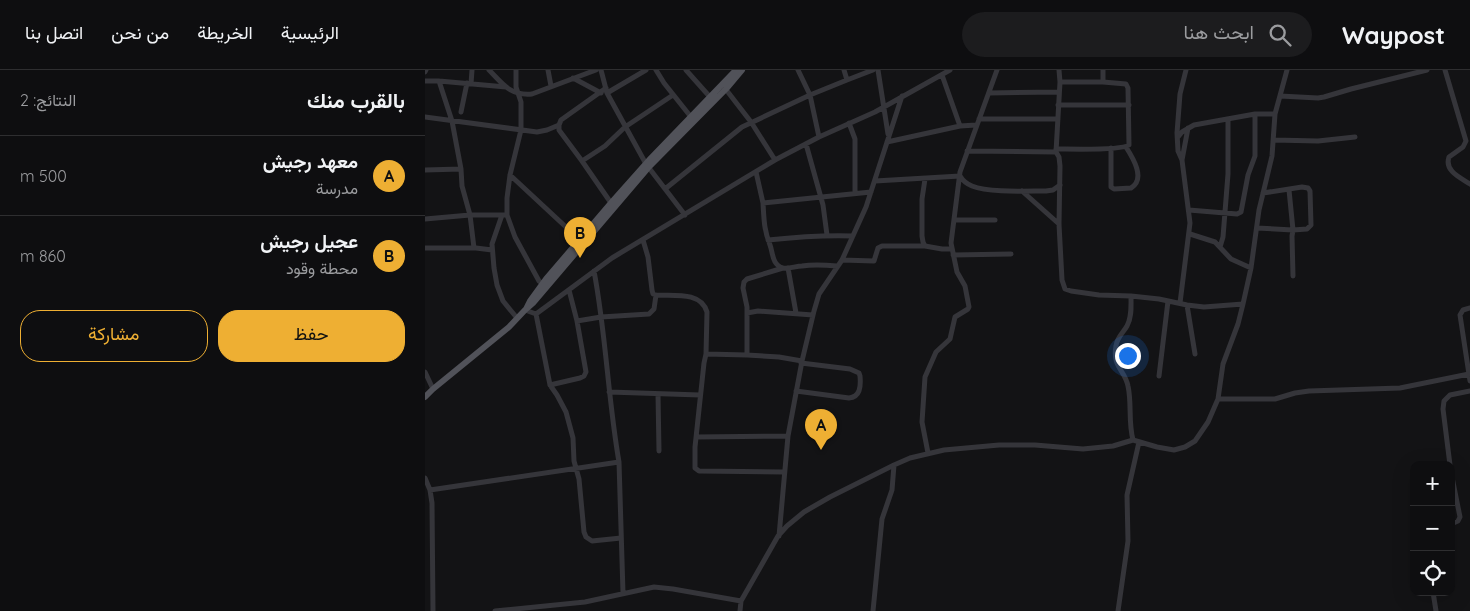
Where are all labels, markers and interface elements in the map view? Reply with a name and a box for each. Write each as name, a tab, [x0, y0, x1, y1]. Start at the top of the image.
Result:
search box	[962, 12, 1312, 57]
text: ابحث هنا	[1184, 20, 1254, 44]
text: Waypost	[1342, 20, 1445, 50]
text: اتصل بنا	[25, 21, 83, 44]
text: من نحن	[111, 21, 169, 44]
text: الخريطة	[197, 21, 253, 44]
text: الرئيسية	[281, 21, 339, 44]
icon: search	[1266, 21, 1294, 49]
text: بالقرب منك	[307, 87, 405, 113]
text: النتائج: 2	[20, 90, 76, 110]
text: معهد رجيش	[263, 149, 358, 173]
text: 500 m	[20, 166, 67, 186]
text: A	[384, 166, 394, 186]
text: مدرسة	[316, 178, 358, 198]
pin: B	[564, 217, 596, 258]
text: عجيل رجيش	[260, 229, 358, 253]
text: 860 m	[20, 246, 66, 266]
text: B	[384, 246, 394, 266]
text: محطة وقود	[286, 258, 358, 278]
button: مشاركة	[20, 310, 208, 362]
button: حفظ	[218, 310, 405, 362]
your location	[1115, 343, 1141, 369]
pin: A	[805, 409, 837, 450]
map controls	[1410, 461, 1455, 596]
button: +	[1410, 461, 1455, 506]
button: −	[1410, 506, 1455, 551]
button: locate	[1410, 551, 1455, 596]

